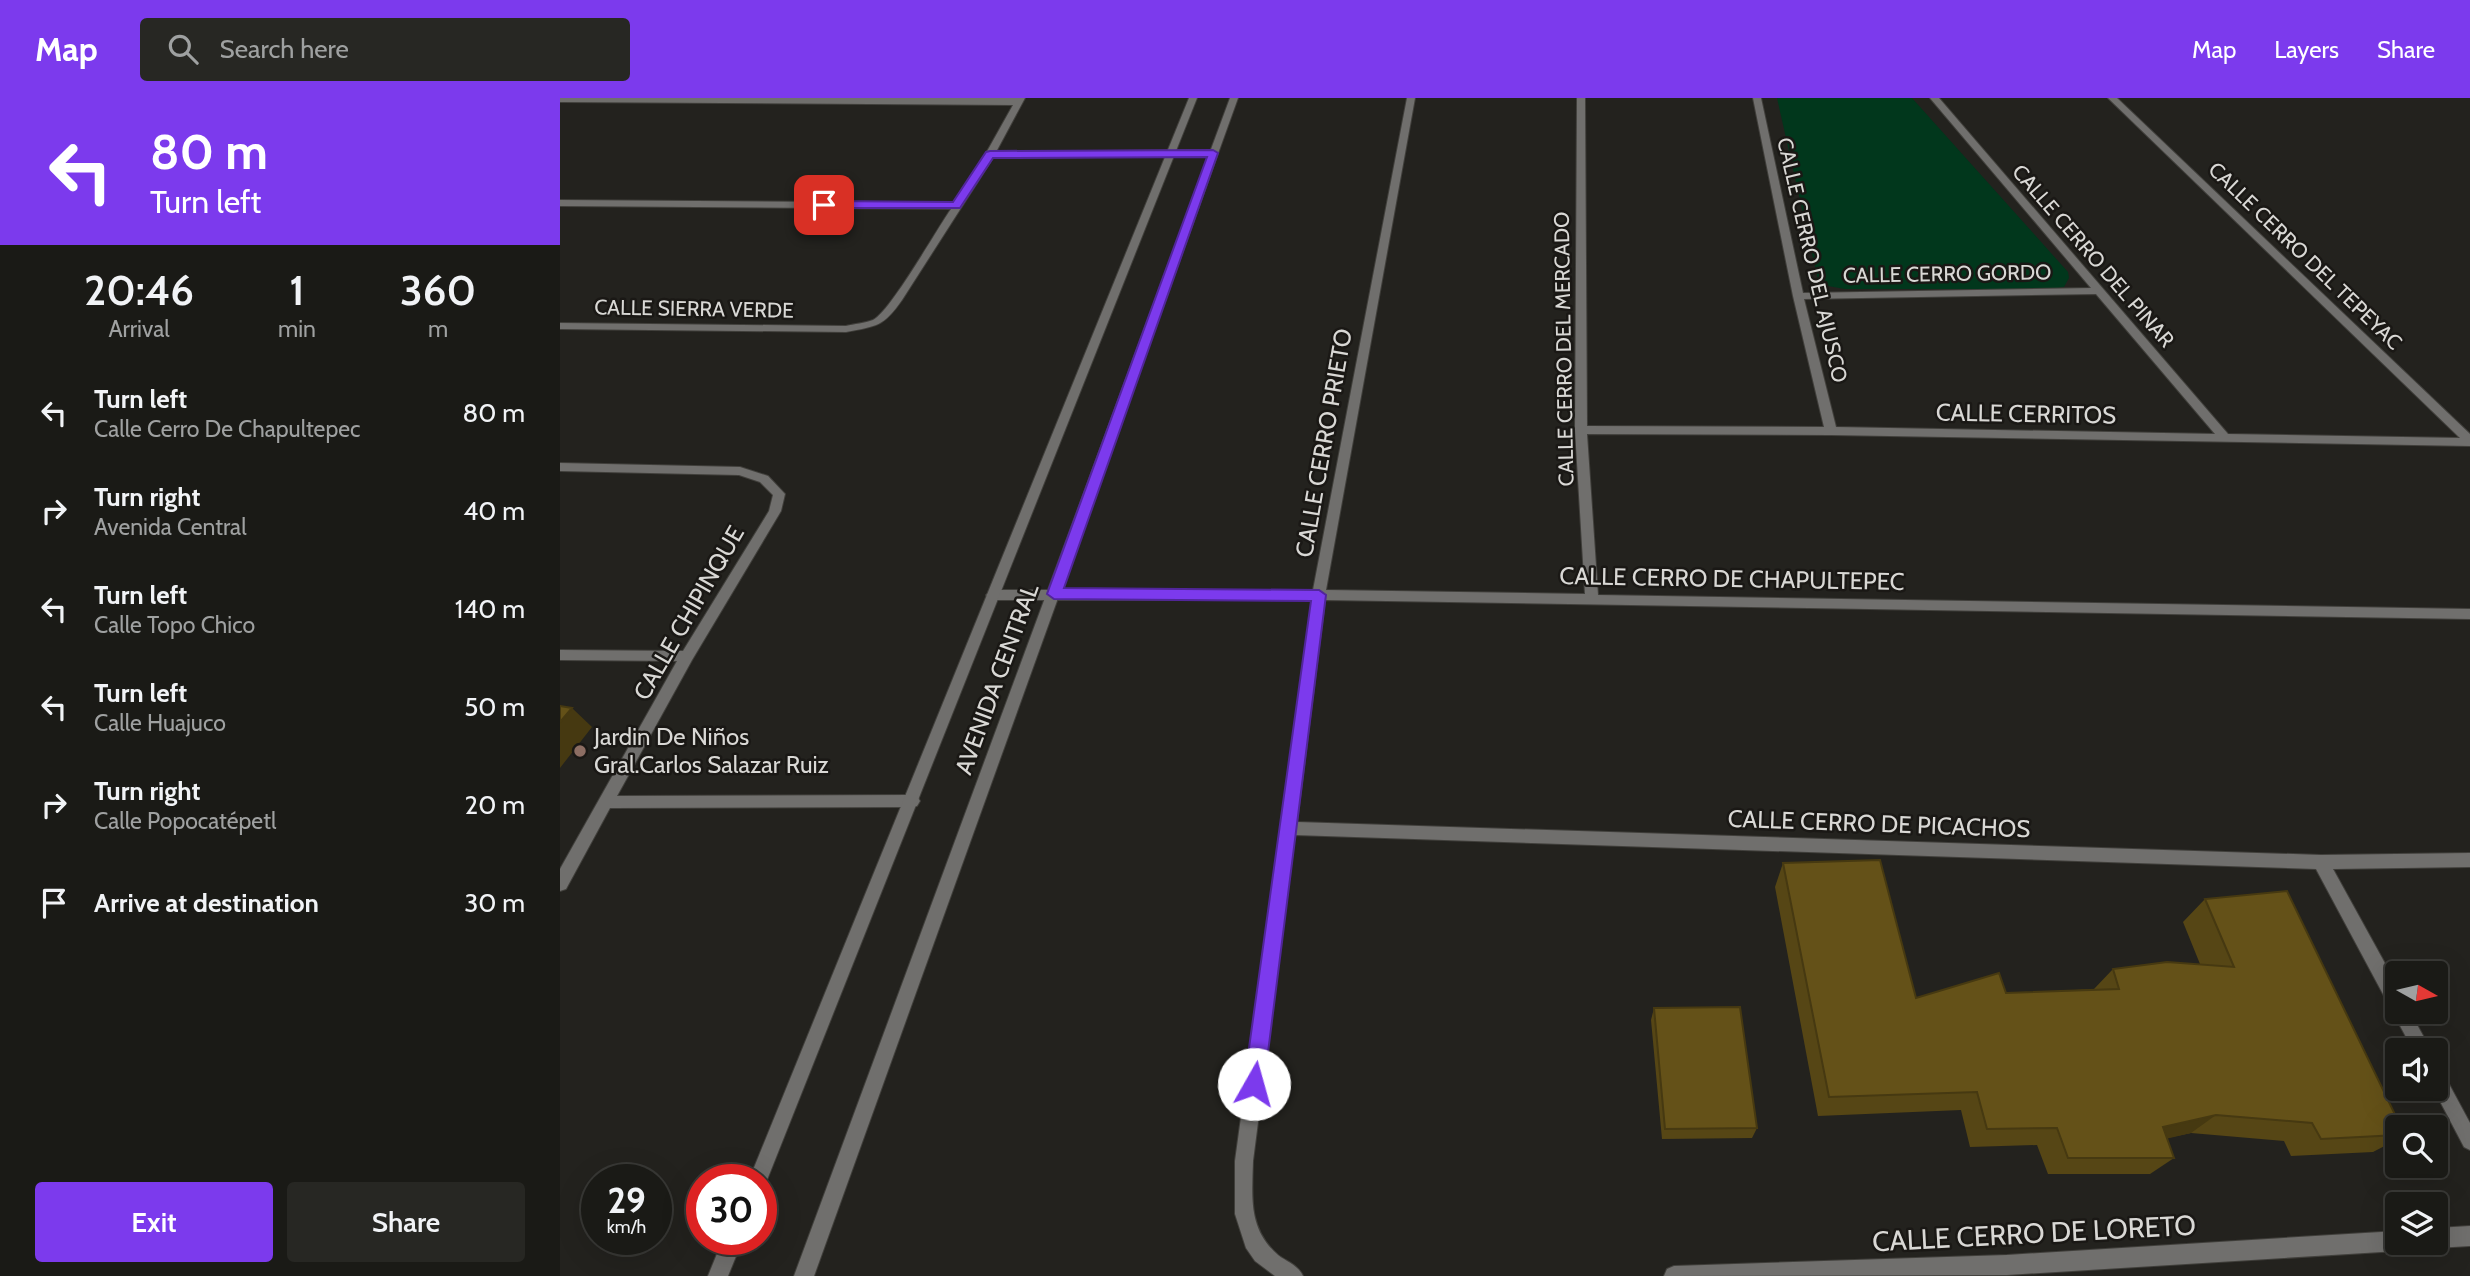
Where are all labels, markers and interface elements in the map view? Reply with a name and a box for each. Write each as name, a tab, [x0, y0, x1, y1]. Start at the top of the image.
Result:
search box	[140, 18, 630, 81]
text: Map	[35, 29, 98, 69]
icon: search	[164, 30, 202, 68]
text: Search here	[220, 33, 349, 65]
text: Map	[2192, 35, 2236, 64]
text: Layers	[2274, 35, 2339, 64]
text: Share	[2377, 35, 2435, 64]
text: 80 m	[150, 122, 268, 181]
icon: left	[35, 126, 126, 217]
street label: CALLE CERRO DEL AJUSCO	[1772, 135, 1853, 385]
street label: CALLE CERRO DEL TEPEYAC	[2204, 157, 2407, 355]
street label: CALLE CERRO DEL PINAR	[2007, 159, 2180, 352]
pin	[794, 175, 854, 235]
text: Turn left	[150, 182, 261, 221]
icon: arrive	[805, 186, 843, 224]
street label: CALLE CERRO DEL MERCADO	[1549, 211, 1578, 487]
street label: CALLE CERRO GORDO	[1843, 259, 2051, 288]
text: 20:46	[84, 264, 194, 316]
text: 1	[290, 264, 304, 316]
text: 360	[400, 264, 476, 316]
street label: CALLE SIERRA VERDE	[594, 294, 794, 323]
text: Arrival	[108, 315, 170, 343]
text: min	[278, 315, 316, 343]
text: m	[428, 315, 448, 343]
street label: CALLE CERRO PRIETO	[1289, 326, 1358, 559]
text: Turn left	[94, 383, 187, 415]
icon: left	[35, 394, 73, 432]
text: 80 m	[462, 397, 525, 429]
street label: CALLE CERRITOS	[1936, 397, 2116, 430]
text: Calle Cerro De Chapultepec	[94, 415, 360, 443]
text: Turn right	[94, 481, 200, 513]
icon: right	[35, 492, 73, 530]
text: 40 m	[463, 495, 525, 527]
text: Avenida Central	[94, 513, 247, 541]
street label: CALLE CHIPINQUE	[627, 521, 750, 705]
street label: CALLE CERRO DE CHAPULTEPEC	[1559, 561, 1905, 596]
text: Turn left	[94, 579, 187, 611]
street label: AVENIDA CENTRAL	[949, 579, 1045, 778]
icon: left	[35, 590, 73, 628]
text: 140 m	[455, 593, 525, 625]
text: Calle Topo Chico	[94, 611, 255, 639]
text: Turn left	[94, 677, 187, 709]
icon: left	[35, 688, 73, 726]
text: 50 m	[464, 691, 525, 723]
text: Calle Huajuco	[94, 709, 226, 737]
place label: Jardin De Niños Gral.Carlos Salazar Ruiz	[593, 722, 829, 779]
marker: Jardin De Niños Gral.Carlos Salazar Ruiz	[572, 743, 588, 759]
text: Turn right	[94, 775, 200, 807]
icon: right	[35, 786, 73, 824]
text: 20 m	[465, 789, 525, 821]
street label: CALLE CERRO DE PICACHOS	[1727, 804, 2031, 843]
text: Calle Popocatépetl	[94, 807, 276, 835]
icon: arrive	[35, 884, 73, 922]
text: Arrive at destination	[94, 887, 319, 919]
text: 30 m	[464, 887, 525, 919]
north arrow	[2385, 961, 2448, 1024]
map controls	[2385, 961, 2448, 1255]
button: sound	[2385, 1038, 2448, 1101]
position arrow	[1217, 1047, 1291, 1121]
button: search	[2385, 1115, 2448, 1178]
speed limit sign: 30	[686, 1164, 777, 1255]
text: 29	[607, 1179, 646, 1222]
button: Exit	[35, 1182, 273, 1262]
button: Share	[287, 1182, 525, 1262]
button: layers	[2385, 1192, 2448, 1255]
street label: CALLE CERRO DE LORETO	[1871, 1208, 2197, 1258]
text: km/h	[607, 1216, 646, 1238]

